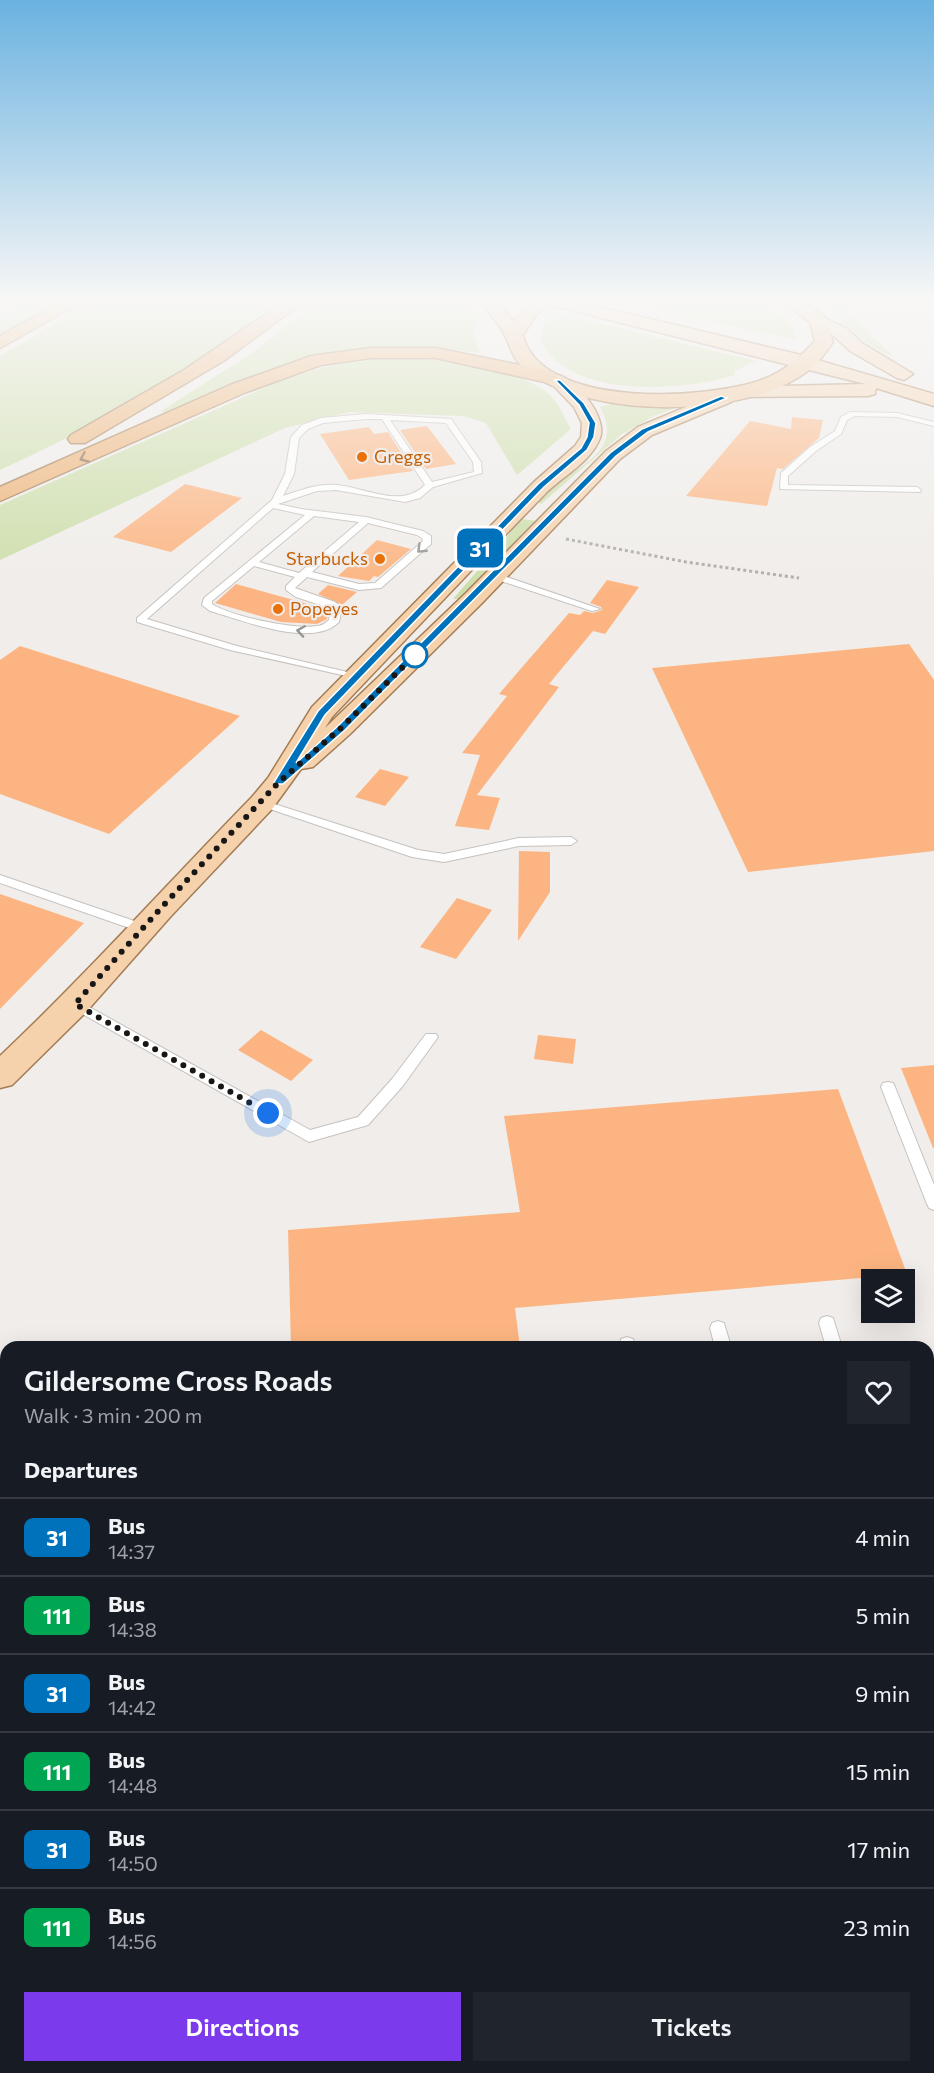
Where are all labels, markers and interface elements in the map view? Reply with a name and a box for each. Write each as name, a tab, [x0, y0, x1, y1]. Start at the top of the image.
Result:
place label: Greggs	[374, 445, 431, 467]
marker: Greggs	[355, 450, 369, 464]
one-way arrow	[79, 451, 90, 463]
line badge: 31	[453, 528, 507, 568]
text: 31	[469, 536, 491, 561]
one-way arrow	[417, 541, 428, 552]
place label: Starbucks	[286, 547, 368, 569]
marker: Starbucks	[373, 552, 387, 566]
place label: Popeyes	[290, 597, 358, 619]
marker: Popeyes	[271, 602, 285, 616]
one-way arrow	[296, 625, 305, 637]
unlabelled marker	[402, 642, 428, 668]
your location	[253, 1098, 283, 1128]
map controls	[861, 1269, 915, 1323]
button: layers	[861, 1269, 915, 1323]
button: heart	[847, 1361, 910, 1424]
text: Gildersome Cross Roads	[24, 1363, 333, 1397]
text: Walk · 3 min · 200 m	[24, 1403, 202, 1427]
text: Departures	[24, 1456, 138, 1483]
text: Bus	[108, 1512, 145, 1539]
text: 4 min	[855, 1524, 910, 1551]
text: 31	[46, 1525, 68, 1550]
text: 14:37	[108, 1539, 155, 1563]
text: Bus	[108, 1590, 145, 1617]
text: 5 min	[856, 1602, 910, 1629]
text: 111	[43, 1603, 71, 1628]
text: 14:38	[108, 1617, 157, 1641]
text: Bus	[108, 1668, 145, 1695]
text: 9 min	[855, 1680, 910, 1707]
text: 31	[46, 1681, 68, 1706]
text: 14:42	[108, 1695, 156, 1719]
text: Bus	[108, 1746, 145, 1773]
text: 15 min	[846, 1758, 910, 1785]
text: 111	[43, 1759, 71, 1784]
text: 14:48	[108, 1773, 157, 1797]
text: Bus	[108, 1824, 145, 1851]
text: 17 min	[847, 1836, 910, 1863]
text: 31	[46, 1837, 68, 1862]
text: 14:50	[108, 1851, 158, 1875]
text: Bus	[108, 1902, 145, 1929]
text: 23 min	[844, 1914, 910, 1941]
text: 111	[43, 1915, 71, 1940]
text: 14:56	[108, 1929, 157, 1953]
button: Directions	[24, 1992, 461, 2061]
button: Tickets	[473, 1992, 910, 2061]

